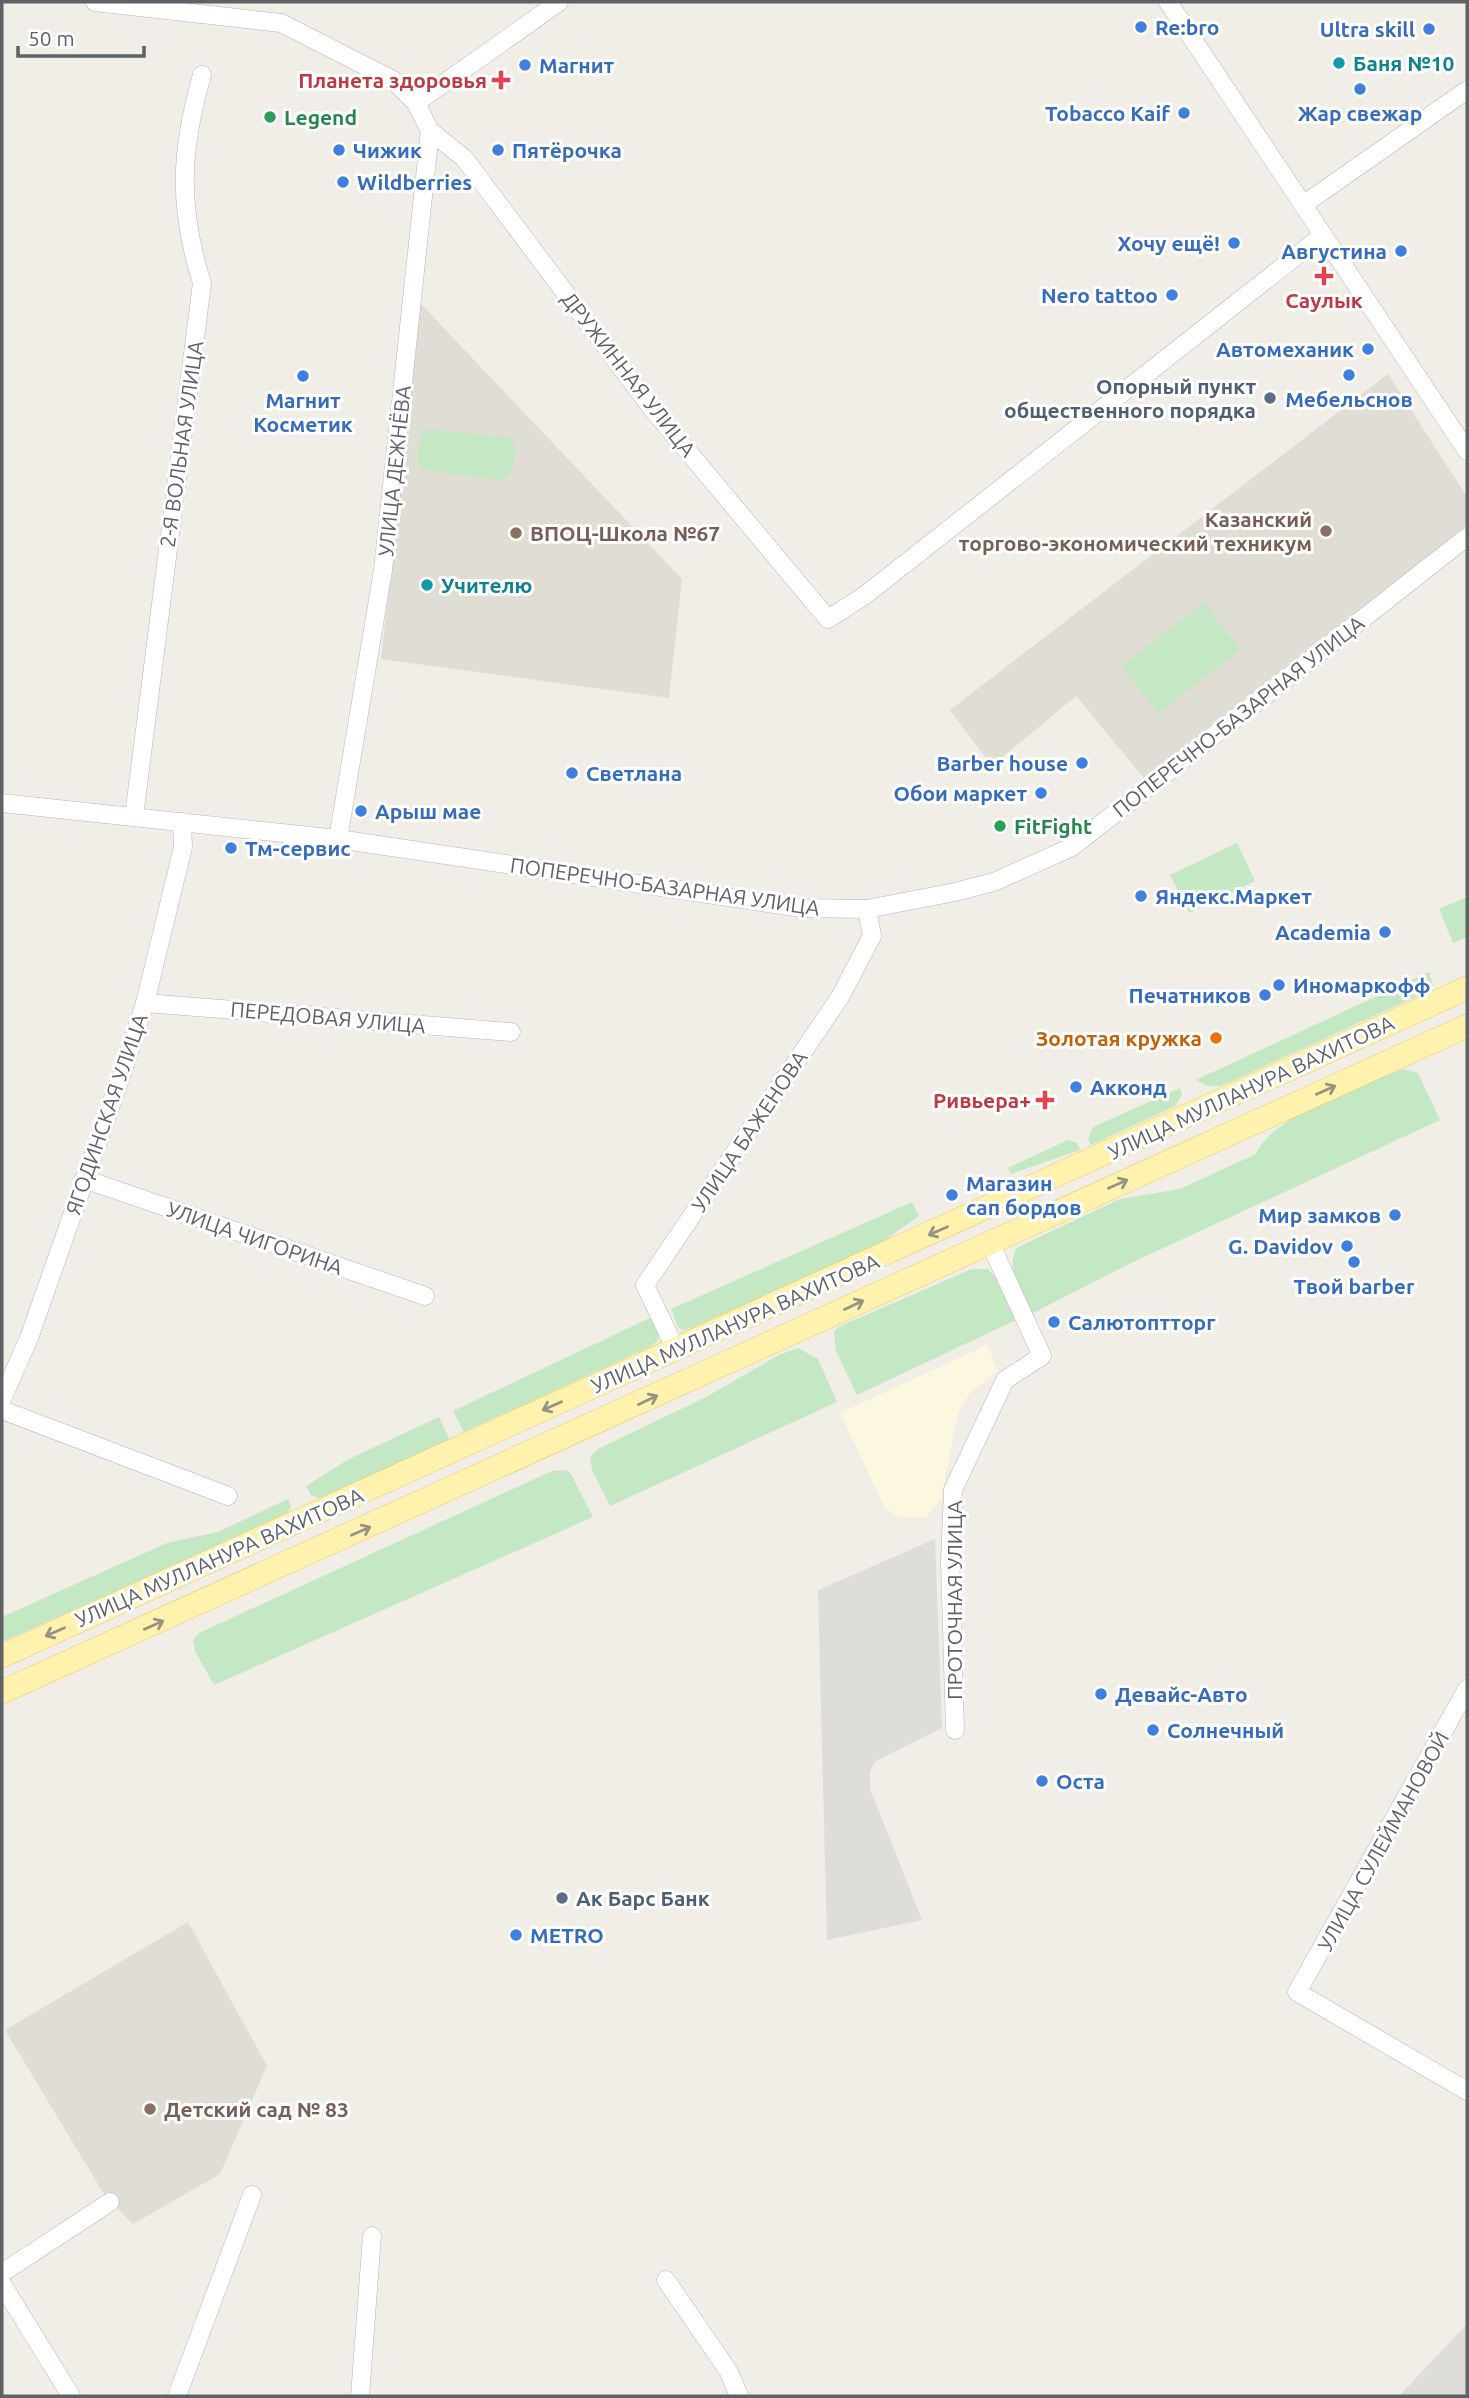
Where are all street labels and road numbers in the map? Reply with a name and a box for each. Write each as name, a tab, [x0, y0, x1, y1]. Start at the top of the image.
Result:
street label: ДРУЖИННАЯ УЛИЦА	[557, 287, 701, 462]
street label: 2-Я ВОЛЬНАЯ УЛИЦА	[155, 339, 207, 549]
street label: УЛИЦА ДЕЖНЁВА	[373, 384, 415, 558]
street label: ПОПЕРЕЧНО-БАЗАРНАЯ УЛИЦА	[1108, 610, 1369, 822]
street label: ПОПЕРЕЧНО-БАЗАРНАЯ УЛИЦА	[509, 852, 822, 920]
street label: ПЕРЕДОВАЯ УЛИЦА	[229, 997, 427, 1038]
street label: ЯГОДИНСКАЯ УЛИЦА	[60, 1010, 152, 1218]
street label: УЛИЦА МУЛЛАНУРА ВАХИТОВА	[1104, 1010, 1398, 1164]
street label: УЛИЦА БАЖЕНОВА	[686, 1046, 812, 1216]
street label: УЛИЦА ЧИГОРИНА	[164, 1197, 346, 1279]
street label: УЛИЦА МУЛЛАНУРА ВАХИТОВА	[587, 1248, 883, 1397]
street label: УЛИЦА МУЛЛАНУРА ВАХИТОВА	[71, 1482, 367, 1631]
street label: ПРОТОЧНАЯ УЛИЦА	[942, 1500, 966, 1700]
street label: УЛИЦА СУЛЕЙМАНОВОЙ	[1313, 1727, 1453, 1955]

